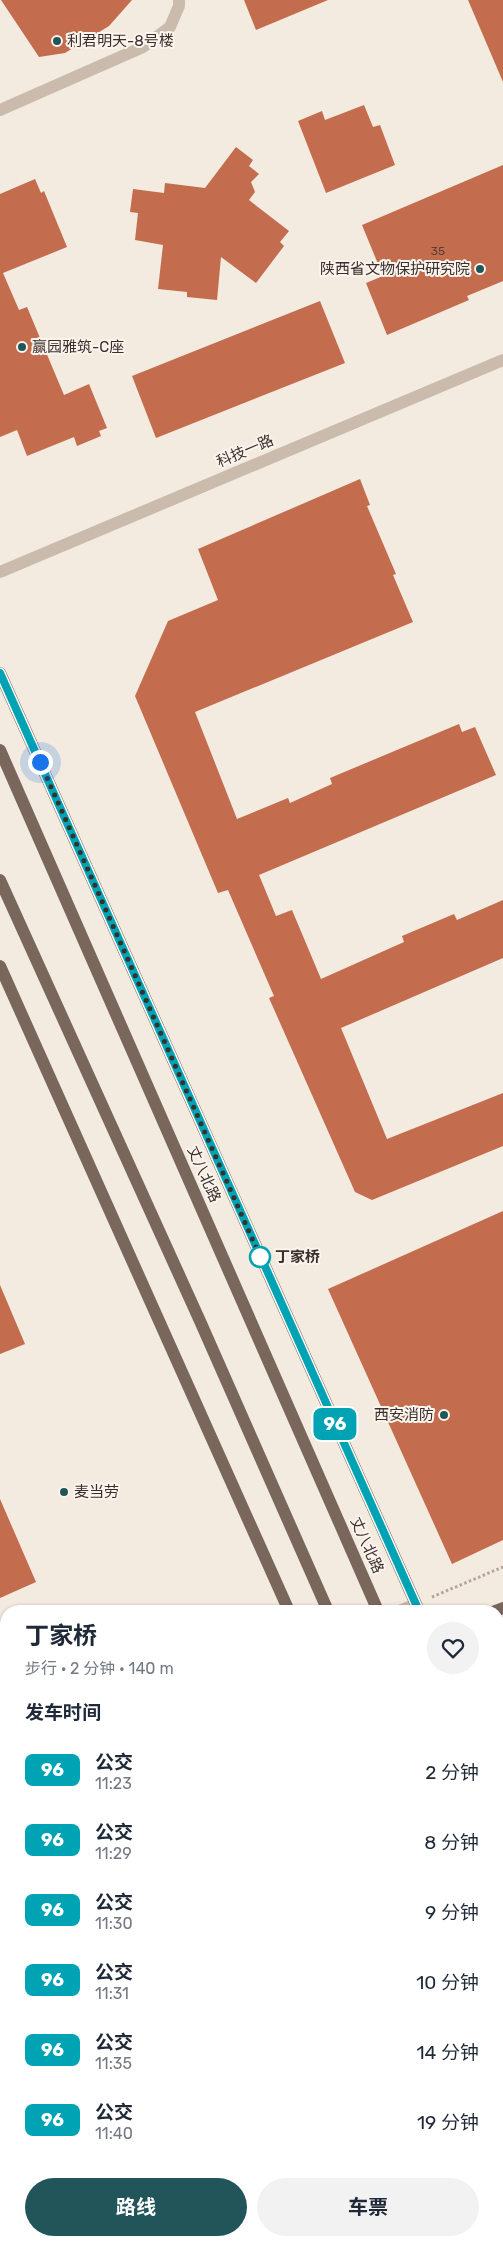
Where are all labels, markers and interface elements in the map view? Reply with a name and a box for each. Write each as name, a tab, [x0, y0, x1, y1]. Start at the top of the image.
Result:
place label: 利君明天-8号楼	[67, 32, 174, 50]
marker: 利君明天-8号楼	[51, 35, 63, 47]
house number: 35	[431, 244, 445, 258]
place label: 陕西省文物保护研究院	[320, 260, 470, 278]
marker: 陕西省文物保护研究院	[474, 263, 486, 275]
place label: 赢园雅筑-C座	[32, 338, 124, 356]
marker: 赢园雅筑-C座	[16, 341, 28, 353]
street label: 科技一路	[214, 431, 276, 471]
your location	[28, 750, 53, 775]
street label: 丈八北路	[184, 1143, 224, 1205]
marker: 丁家桥	[249, 1246, 271, 1268]
place label: 丁家桥	[275, 1248, 320, 1266]
place label: 西安消防	[374, 1406, 434, 1424]
line badge: 96	[312, 1408, 358, 1440]
marker: 西安消防	[438, 1409, 450, 1421]
text: 96	[323, 1413, 347, 1435]
place label: 麦当劳	[74, 1483, 119, 1501]
marker: 麦当劳	[58, 1486, 70, 1498]
street label: 丈八北路	[347, 1514, 387, 1576]
text: 丁家桥	[25, 1622, 97, 1650]
button: heart	[427, 1622, 479, 1674]
text: 步行 · 2 分钟 · 140 m	[25, 1659, 174, 1678]
text: 发车时间	[25, 1701, 101, 1724]
text: 公交	[95, 1751, 133, 1774]
text: 96	[41, 1759, 64, 1781]
text: 2 分钟	[425, 1761, 479, 1784]
text: 11:23	[95, 1774, 132, 1793]
text: 公交	[95, 1821, 133, 1844]
text: 96	[41, 1829, 64, 1851]
text: 8 分钟	[424, 1831, 479, 1854]
text: 11:29	[95, 1844, 132, 1863]
text: 公交	[95, 1891, 133, 1914]
text: 96	[41, 1899, 64, 1921]
text: 9 分钟	[425, 1901, 479, 1924]
text: 11:30	[95, 1914, 133, 1933]
text: 公交	[95, 1961, 133, 1984]
text: 96	[41, 1969, 64, 1991]
text: 10 分钟	[416, 1971, 479, 1994]
text: 11:31	[95, 1984, 129, 2003]
text: 公交	[95, 2031, 133, 2054]
text: 96	[41, 2039, 64, 2061]
text: 14 分钟	[416, 2041, 479, 2064]
text: 11:35	[95, 2054, 132, 2073]
text: 公交	[95, 2101, 133, 2124]
text: 96	[41, 2109, 64, 2131]
text: 19 分钟	[417, 2111, 479, 2134]
text: 11:40	[95, 2124, 133, 2143]
button: 路线	[25, 2178, 247, 2236]
button: 车票	[257, 2178, 479, 2236]

